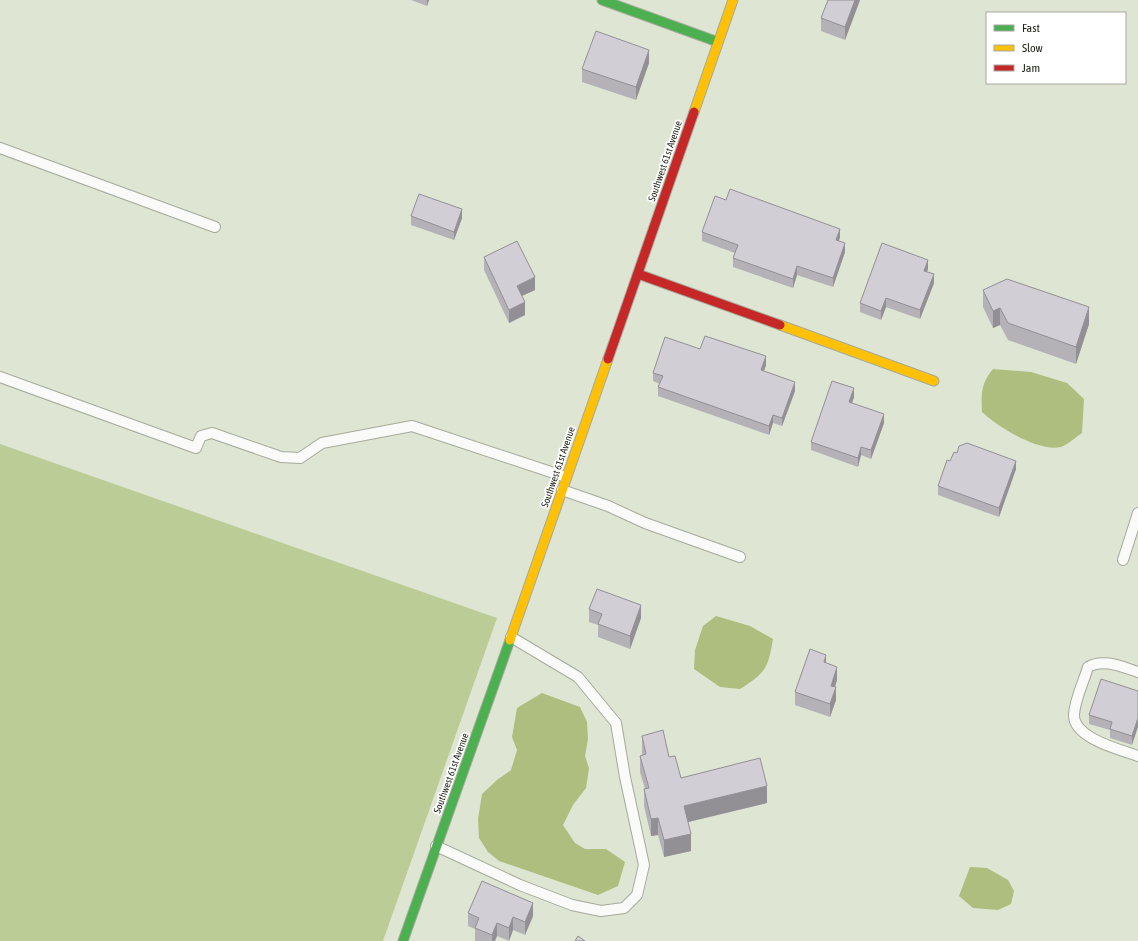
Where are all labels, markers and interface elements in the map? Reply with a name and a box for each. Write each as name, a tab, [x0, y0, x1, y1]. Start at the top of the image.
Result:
legend	[986, 12, 1126, 84]
text: Fast	[1022, 21, 1040, 35]
text: Slow	[1022, 41, 1043, 55]
text: Jam	[1022, 61, 1040, 75]
street label: Southwest 61st Avenue	[646, 119, 684, 203]
street label: Southwest 61st Avenue	[539, 425, 577, 509]
street label: Southwest 61st Avenue	[431, 731, 471, 815]

